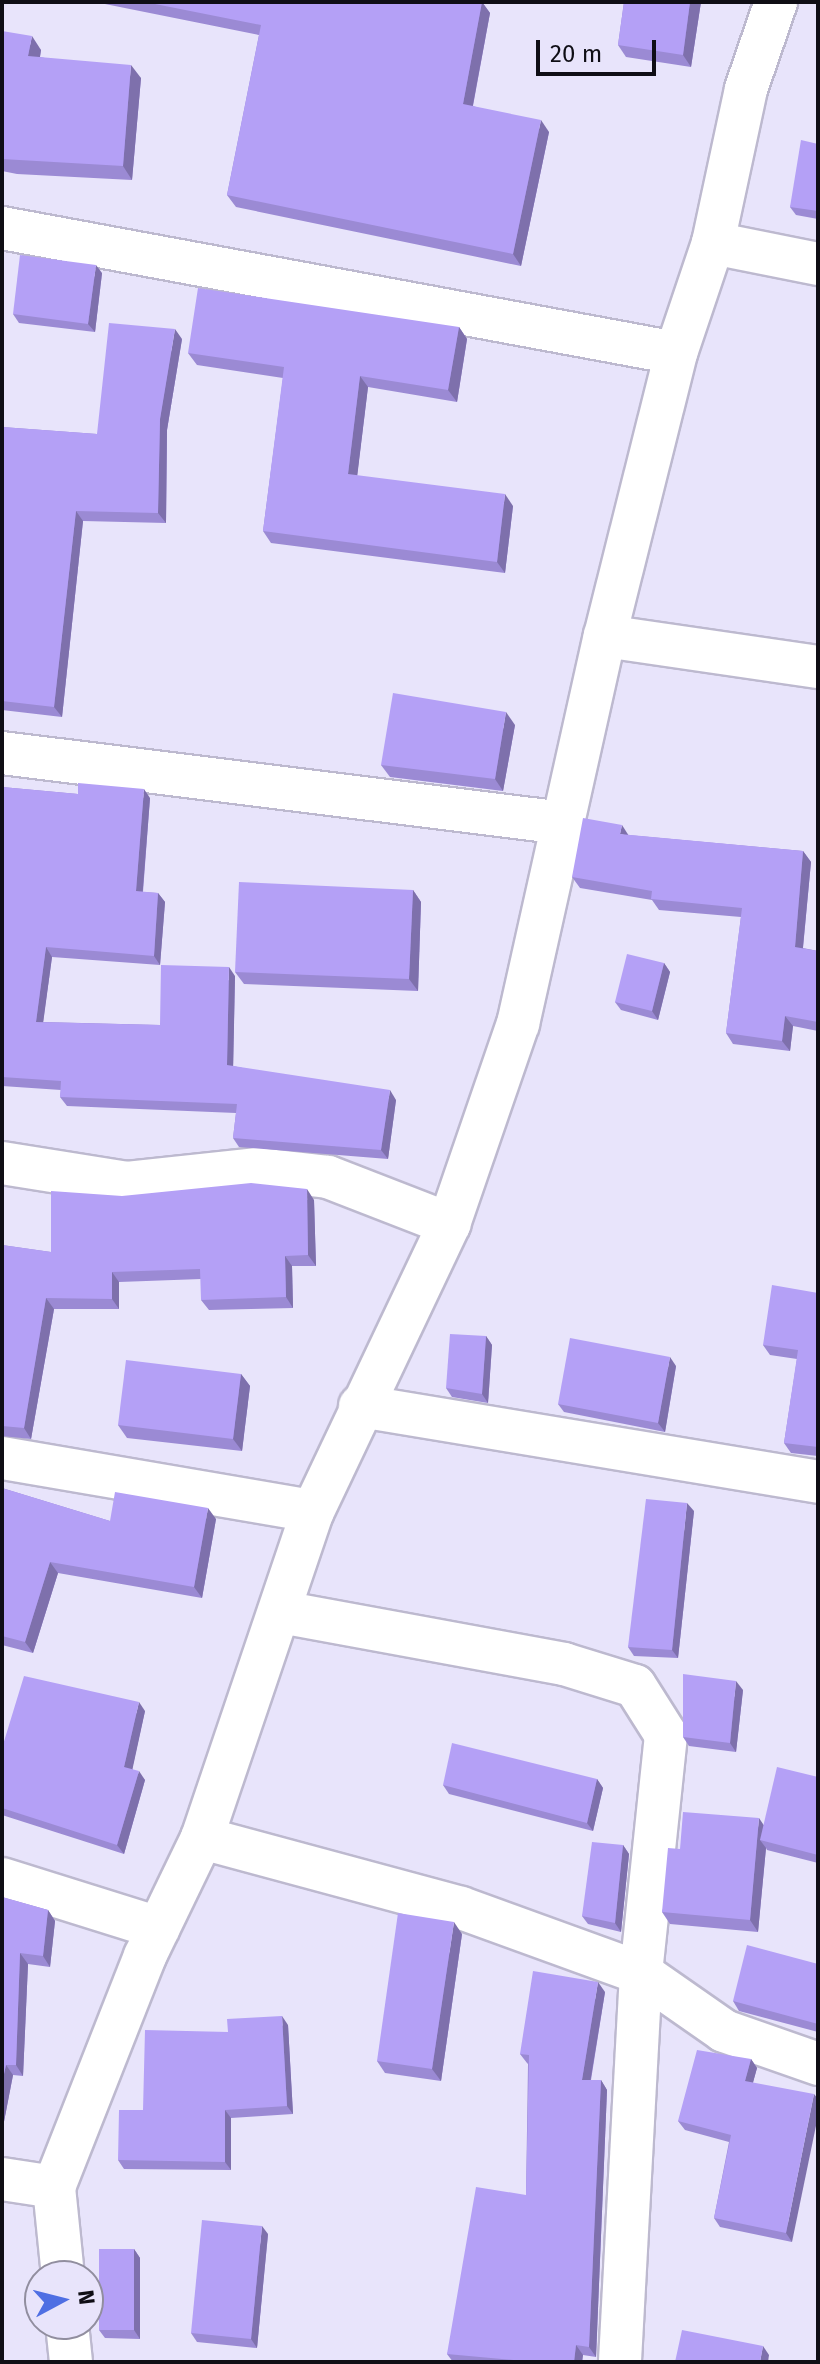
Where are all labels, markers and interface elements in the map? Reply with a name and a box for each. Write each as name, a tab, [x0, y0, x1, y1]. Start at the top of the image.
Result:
scale bar	[540, 24, 660, 74]
text: 20 m	[550, 40, 602, 68]
north arrow	[24, 2260, 104, 2340]
text: N	[72, 2288, 101, 2306]

